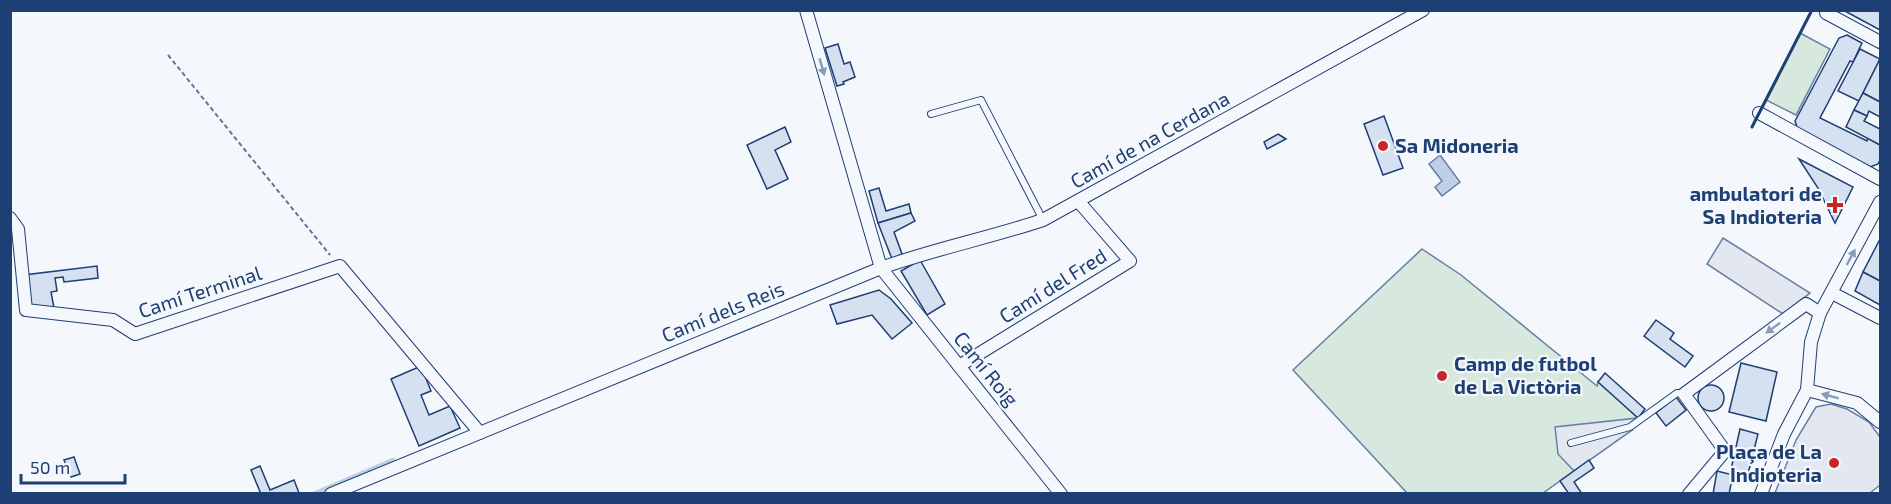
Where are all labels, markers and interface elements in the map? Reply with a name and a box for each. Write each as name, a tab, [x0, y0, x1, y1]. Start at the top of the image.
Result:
one-way arrow	[818, 58, 827, 76]
street label: Camí de na Cerdana	[1066, 85, 1233, 193]
place label: Sa Midoneria	[1395, 133, 1519, 157]
marker: Sa Midoneria	[1376, 139, 1390, 153]
place label: ambulatori de Sa Indioteria	[1690, 181, 1822, 228]
marker: ambulatori de Sa Indioteria	[1826, 196, 1844, 214]
street label: Camí del Fred	[994, 243, 1110, 328]
one-way arrow	[1846, 248, 1856, 265]
street label: Camí Terminal	[135, 260, 264, 322]
street label: Camí dels Reis	[658, 276, 787, 347]
one-way arrow	[1765, 322, 1780, 334]
street label: Camí Roig	[949, 326, 1024, 411]
place label: Camp de futbol de La Victòria	[1454, 351, 1597, 398]
marker: Camp de futbol de La Victòria	[1435, 369, 1449, 383]
one-way arrow	[1821, 390, 1839, 400]
place label: Plaça de La Indioteria	[1716, 439, 1822, 486]
scale bar	[21, 447, 124, 485]
text: 50 m	[30, 456, 70, 478]
marker: Plaça de La Indioteria	[1827, 456, 1841, 470]

